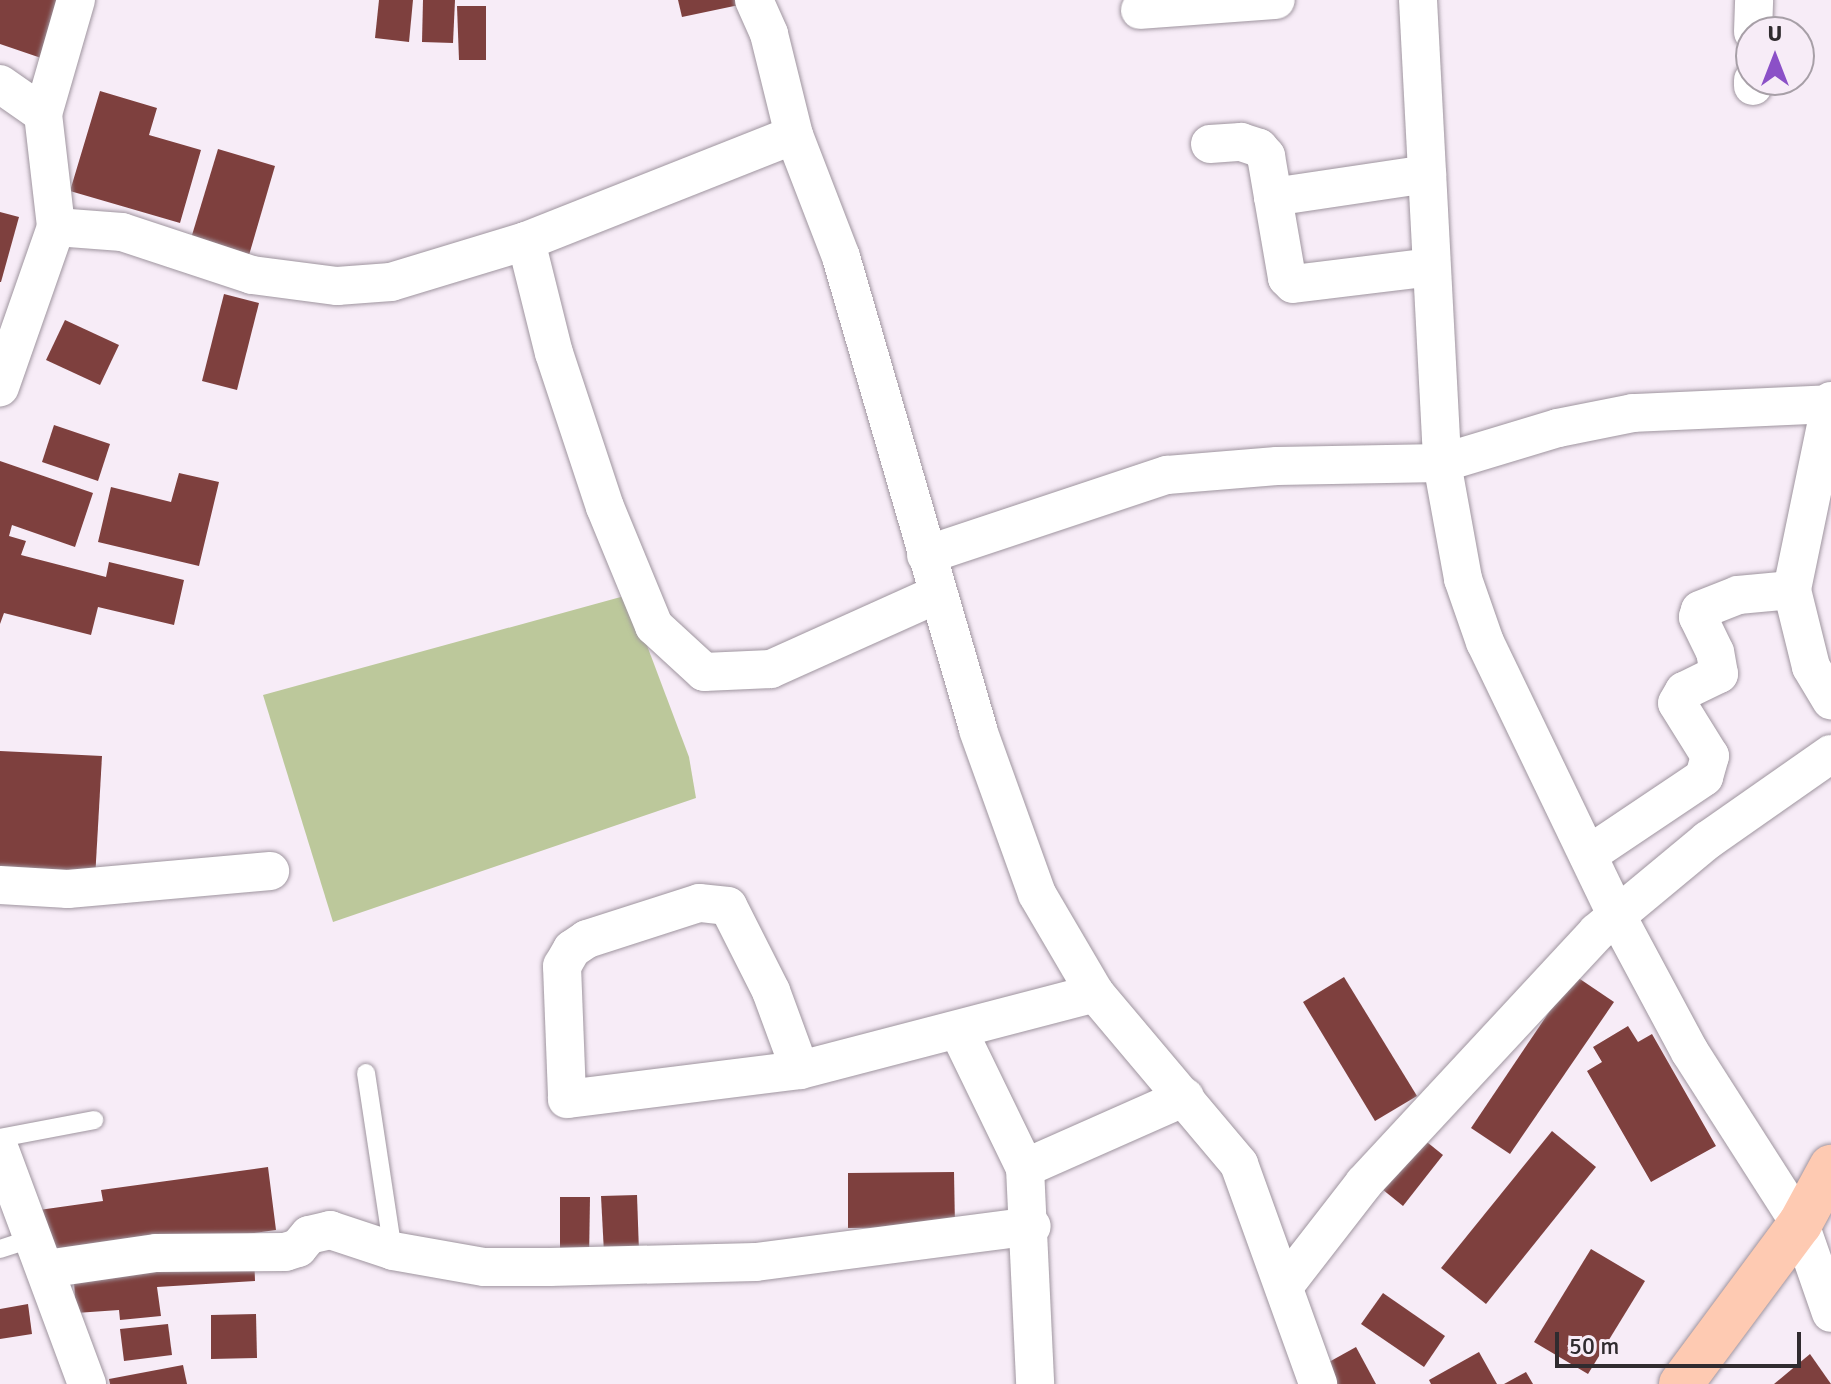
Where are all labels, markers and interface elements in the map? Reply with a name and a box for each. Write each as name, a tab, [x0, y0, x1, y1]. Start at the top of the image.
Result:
north arrow	[1735, 16, 1815, 96]
text: U	[1768, 20, 1782, 47]
scale bar	[1559, 1316, 1805, 1366]
text: 50 m	[1569, 1331, 1619, 1361]

